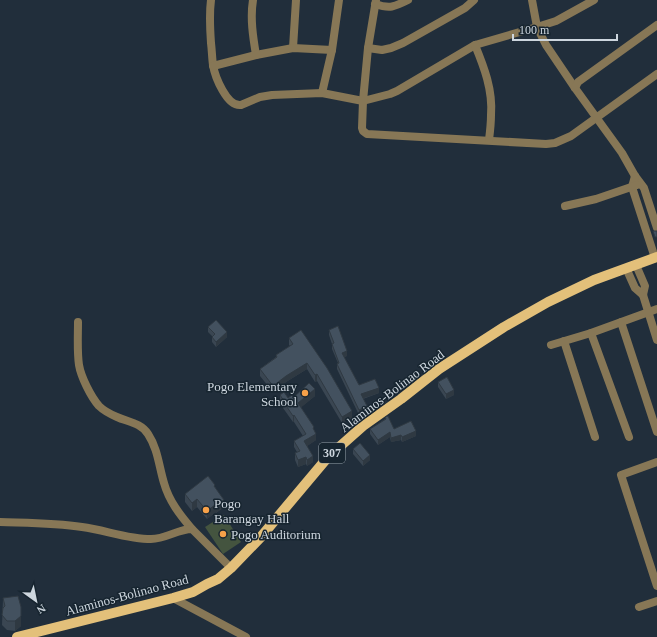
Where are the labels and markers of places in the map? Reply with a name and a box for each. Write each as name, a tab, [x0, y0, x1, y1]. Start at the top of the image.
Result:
place label: Pogo Elementary School	[207, 379, 297, 409]
marker: Pogo Elementary School	[300, 388, 310, 398]
place label: Pogo Barangay Hall	[214, 496, 290, 526]
marker: Pogo Barangay Hall	[201, 505, 211, 515]
place label: Pogo Auditorium	[231, 527, 321, 542]
marker: Pogo Auditorium	[218, 529, 228, 539]

